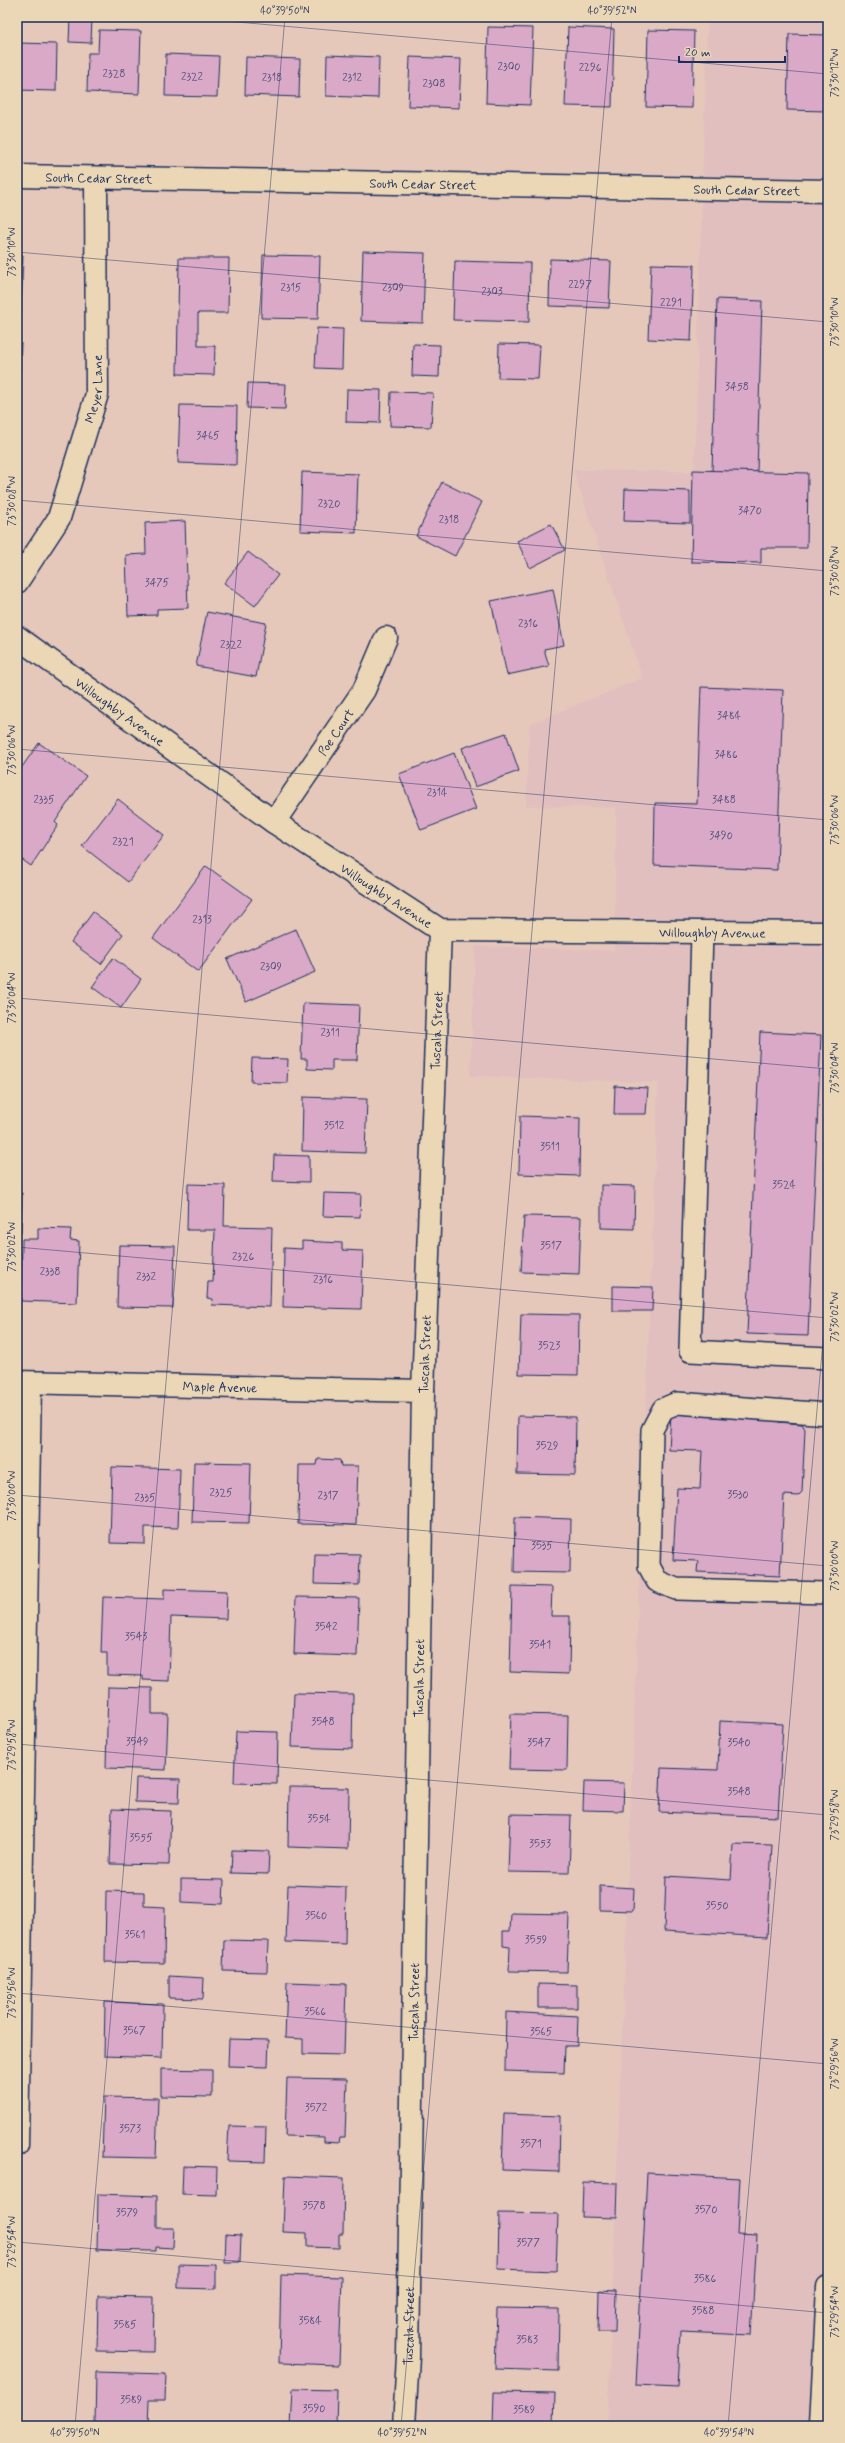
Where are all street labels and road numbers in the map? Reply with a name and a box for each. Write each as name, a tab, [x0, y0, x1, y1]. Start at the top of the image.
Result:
street label: South Cedar Street	[45, 170, 153, 189]
street label: South Cedar Street	[369, 176, 477, 195]
street label: South Cedar Street	[693, 182, 801, 200]
street label: Meyer Lane	[82, 354, 107, 426]
street label: Willoughby Avenue	[71, 674, 167, 750]
street label: Poe Court	[315, 706, 359, 760]
street label: Willoughby Avenue	[336, 860, 435, 933]
street label: Willoughby Avenue	[659, 925, 766, 943]
street label: Tuscala Street	[428, 991, 448, 1070]
street label: Tuscala Street	[416, 1315, 436, 1394]
street label: Maple Avenue	[182, 1379, 257, 1397]
street label: Tuscala Street	[411, 1639, 429, 1718]
street label: Tuscala Street	[406, 1963, 424, 2042]
street label: Tuscala Street	[400, 2287, 419, 2366]

